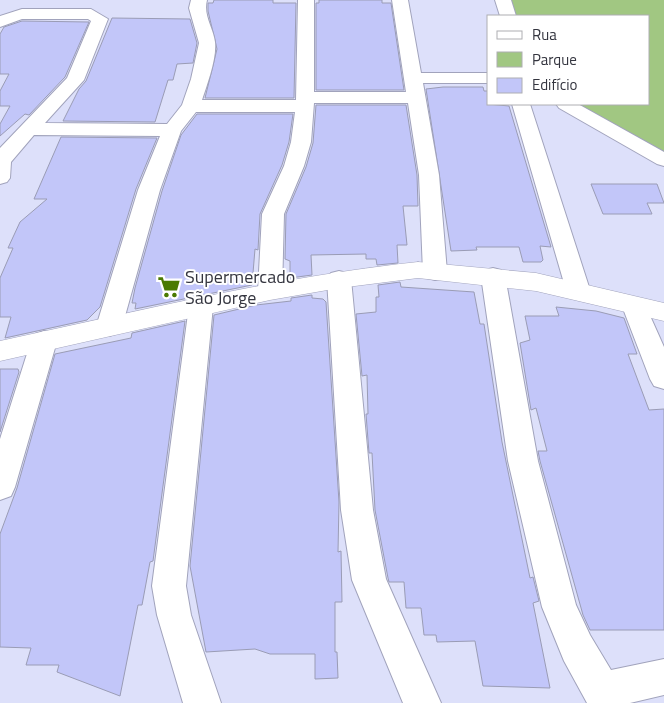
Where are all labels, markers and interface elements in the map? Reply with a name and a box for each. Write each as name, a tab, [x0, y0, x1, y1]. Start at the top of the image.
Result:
legend	[487, 15, 649, 105]
text: Rua	[532, 23, 557, 46]
text: Parque	[532, 48, 577, 71]
text: Edifício	[532, 73, 577, 96]
place label: Supermercado São Jorge	[185, 263, 295, 311]
supermarket icon: Supermercado São Jorge	[156, 274, 182, 300]

